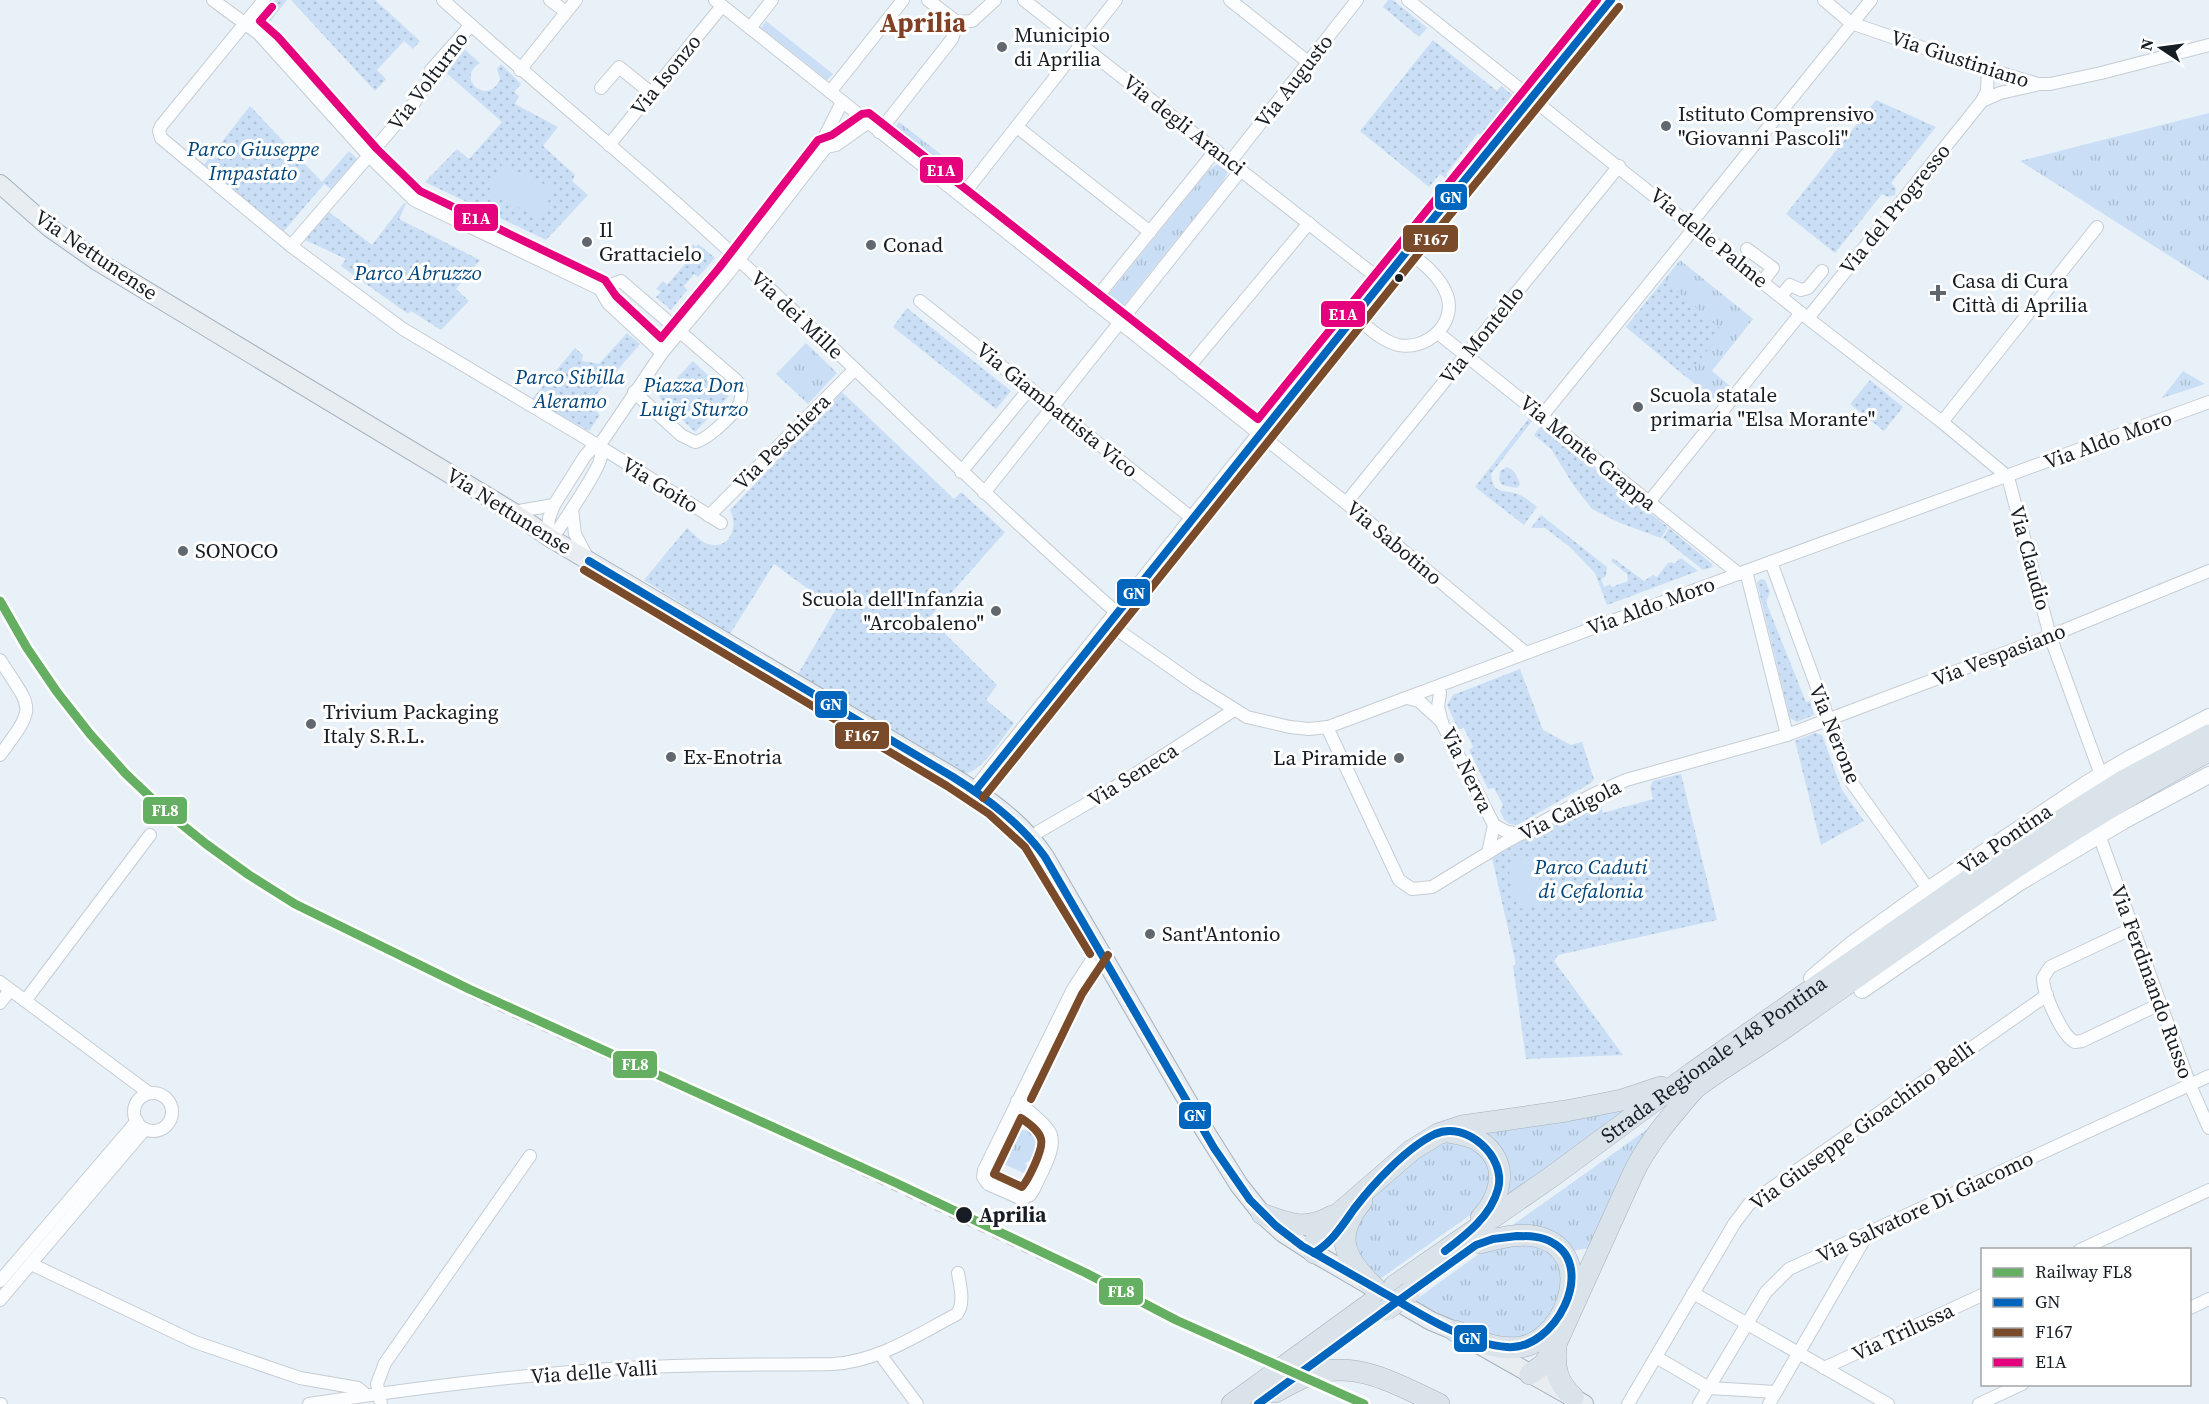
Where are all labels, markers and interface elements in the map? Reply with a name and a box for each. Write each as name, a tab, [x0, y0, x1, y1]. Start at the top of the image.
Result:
district label: Aprilia	[880, 4, 967, 41]
north arrow	[2131, 18, 2191, 78]
place label: Municipio di Aprilia	[1014, 20, 1110, 73]
street label: Via Giustiniano	[1887, 22, 2033, 95]
street label: Via Volturno	[381, 25, 474, 136]
street label: Via Isonzo	[624, 28, 707, 122]
street label: Via Augusto	[1248, 28, 1339, 134]
text: N	[2134, 36, 2158, 53]
marker: Municipio di Aprilia	[995, 40, 1009, 54]
street label: Via degli Aranci	[1117, 67, 1252, 182]
place label: Istituto Comprensivo "Giovanni Pascoli"	[1678, 99, 1874, 152]
marker: Istituto Comprensivo "Giovanni Pascoli"	[1659, 119, 1673, 133]
park label: Parco Giuseppe Impastato	[186, 134, 319, 187]
street label: Via del Progresso	[1833, 137, 1957, 280]
line badge: E1A	[919, 156, 964, 184]
text: E1A	[927, 159, 956, 181]
street label: Via delle Palme	[1644, 181, 1775, 294]
line badge: GN	[1434, 183, 1468, 211]
text: GN	[1440, 186, 1462, 208]
street label: Via Nettunense	[29, 202, 164, 307]
line badge: E1A	[453, 203, 499, 232]
text: E1A	[462, 207, 491, 229]
place label: Il Grattacielo	[599, 215, 702, 268]
line badge: F167	[1402, 224, 1459, 253]
text: F167	[1413, 228, 1449, 250]
place label: Conad	[883, 230, 943, 259]
marker: Il Grattacielo	[580, 235, 594, 249]
marker: Conad	[864, 238, 878, 252]
park label: Parco Abruzzo	[353, 258, 482, 287]
street label: Via dei Mille	[744, 264, 850, 365]
place label: Casa di Cura Città di Aprilia	[1952, 266, 2088, 319]
unlabelled marker	[1393, 272, 1405, 284]
street label: Via Montello	[1433, 279, 1530, 390]
marker: Casa di Cura Città di Aprilia	[1929, 284, 1947, 302]
line badge: E1A	[1320, 300, 1366, 328]
text: E1A	[1329, 303, 1358, 325]
street label: Via Giambattista Vico	[970, 335, 1144, 484]
park label: Parco Sibilla Aleramo	[514, 362, 625, 415]
park label: Piazza Don Luigi Sturzo	[639, 370, 748, 423]
place label: Scuola statale primaria "Elsa Morante"	[1650, 380, 1875, 433]
street label: Via Peschiera	[727, 387, 837, 496]
street label: Via Monte Grappa	[1514, 388, 1663, 517]
marker: Scuola statale primaria "Elsa Morante"	[1631, 400, 1645, 414]
street label: Via Aldo Moro	[2040, 403, 2176, 476]
street label: Via Goito	[616, 450, 704, 520]
street label: Via Nettunense	[441, 460, 578, 561]
street label: Via Sabotino	[1340, 494, 1449, 592]
street label: Via Claudio	[2003, 502, 2058, 613]
place label: SONOCO	[195, 536, 278, 565]
marker: SONOCO	[176, 544, 190, 558]
street label: Via Aldo Moro	[1583, 569, 1719, 642]
line badge: GN	[1116, 578, 1151, 607]
text: GN	[1123, 582, 1145, 604]
place label: Scuola dell'Infanzia "Arcobaleno"	[802, 584, 984, 637]
marker: Scuola dell'Infanzia "Arcobaleno"	[989, 604, 1003, 618]
street label: Via Vespasiano	[1928, 616, 2069, 693]
street label: Via Nerone	[1802, 680, 1869, 788]
line badge: GN	[814, 690, 848, 719]
text: GN	[820, 693, 842, 715]
place label: Trivium Packaging Italy S.R.L.	[323, 697, 499, 750]
marker: Trivium Packaging Italy S.R.L.	[304, 717, 318, 731]
line badge: F167	[834, 721, 890, 750]
street label: Via Nerva	[1434, 722, 1501, 817]
text: F167	[844, 724, 880, 746]
street label: Via Seneca	[1082, 735, 1184, 814]
place label: Ex-Enotria	[683, 742, 782, 771]
place label: La Piramide	[1273, 743, 1387, 772]
marker: Ex-Enotria	[664, 750, 678, 764]
marker: La Piramide	[1392, 751, 1406, 765]
street label: Via Caligola	[1514, 771, 1626, 848]
line badge: FL8	[142, 796, 188, 825]
street label: Via Pontina	[1952, 796, 2058, 881]
text: FL8	[151, 799, 179, 821]
park label: Parco Caduti di Cefalonia	[1533, 852, 1648, 905]
street label: Via Ferdinando Russo	[2104, 881, 2201, 1083]
place label: Sant'Antonio	[1162, 919, 1280, 948]
marker: Sant'Antonio	[1143, 927, 1157, 941]
street label: Strada Regionale 148 Pontina	[1595, 968, 1833, 1150]
street label: Via Giuseppe Gioachino Belli	[1744, 1034, 1980, 1217]
line badge: FL8	[612, 1050, 658, 1079]
text: FL8	[621, 1053, 649, 1075]
line badge: GN	[1178, 1101, 1212, 1130]
text: GN	[1184, 1104, 1206, 1126]
street label: Via Salvatore Di Giacomo	[1812, 1144, 2038, 1270]
place label: Aprilia	[979, 1200, 1047, 1229]
marker: Aprilia	[954, 1205, 974, 1225]
legend	[1981, 1248, 2191, 1386]
text: Railway FL8	[2035, 1259, 2132, 1284]
line badge: FL8	[1098, 1277, 1144, 1306]
text: FL8	[1107, 1280, 1135, 1302]
text: GN	[2035, 1289, 2061, 1314]
street label: Via Trilussa	[1847, 1295, 1959, 1368]
text: F167	[2035, 1319, 2072, 1344]
line badge: GN	[1453, 1324, 1488, 1353]
text: GN	[1459, 1327, 1481, 1349]
text: E1A	[2035, 1349, 2067, 1374]
street label: Via delle Valli	[530, 1353, 658, 1390]

